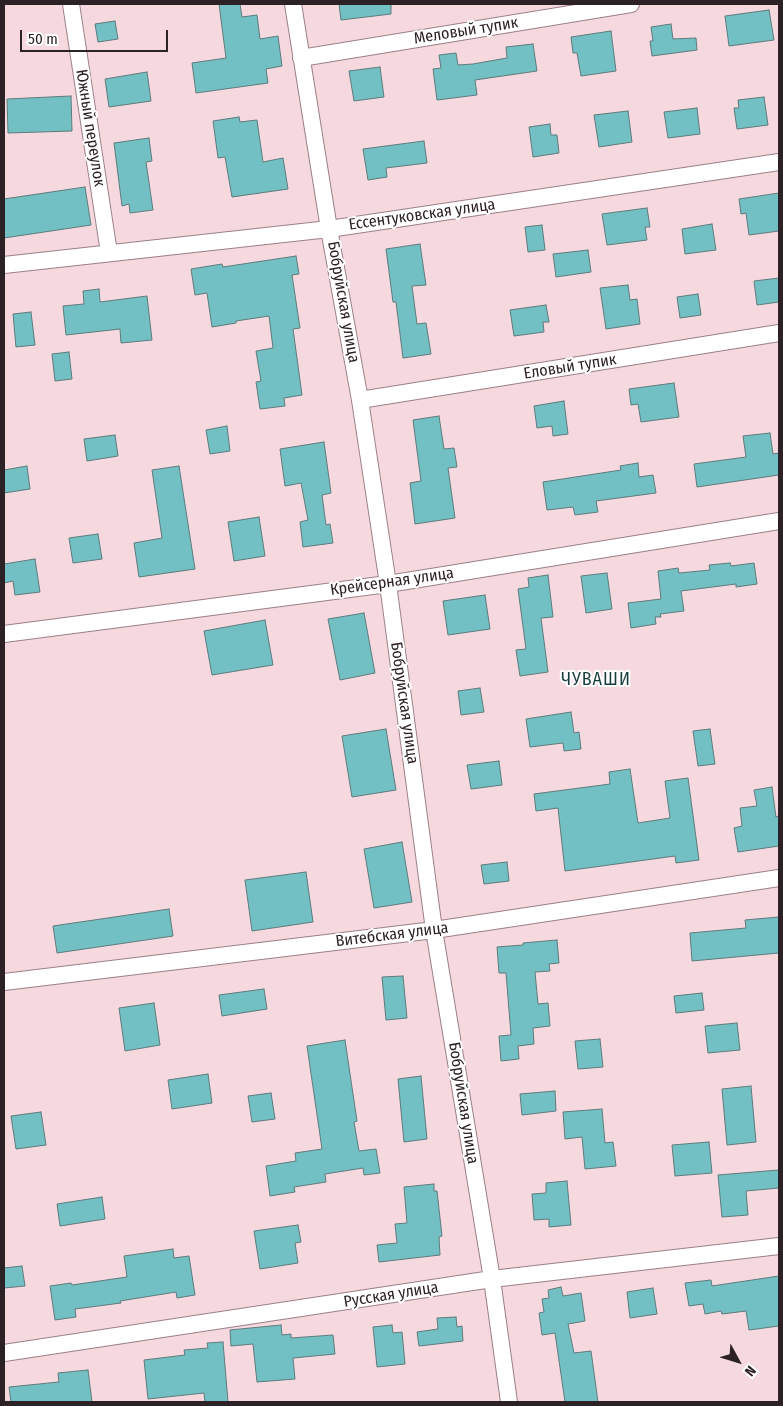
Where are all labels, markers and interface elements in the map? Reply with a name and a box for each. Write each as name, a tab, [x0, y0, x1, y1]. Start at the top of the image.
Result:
street label: Меловый тупик	[413, 13, 519, 49]
scale bar	[22, 20, 170, 52]
text: 50 m	[28, 30, 58, 48]
street label: Южный переулок	[71, 68, 109, 188]
street label: Ессентуковская улица	[347, 195, 497, 235]
street label: Бобруйская улица	[323, 240, 363, 364]
street label: Еловый тупик	[522, 350, 618, 384]
street label: Крейсерная улица	[329, 564, 455, 600]
street label: Бобруйская улица	[386, 641, 422, 765]
district label: ЧУВАШИ	[560, 669, 632, 691]
street label: Витебская улица	[335, 919, 449, 951]
street label: Бобруйская улица	[444, 1041, 482, 1165]
street label: Русская улица	[342, 1278, 440, 1312]
north arrow	[713, 1336, 763, 1386]
text: N	[741, 1362, 759, 1379]

